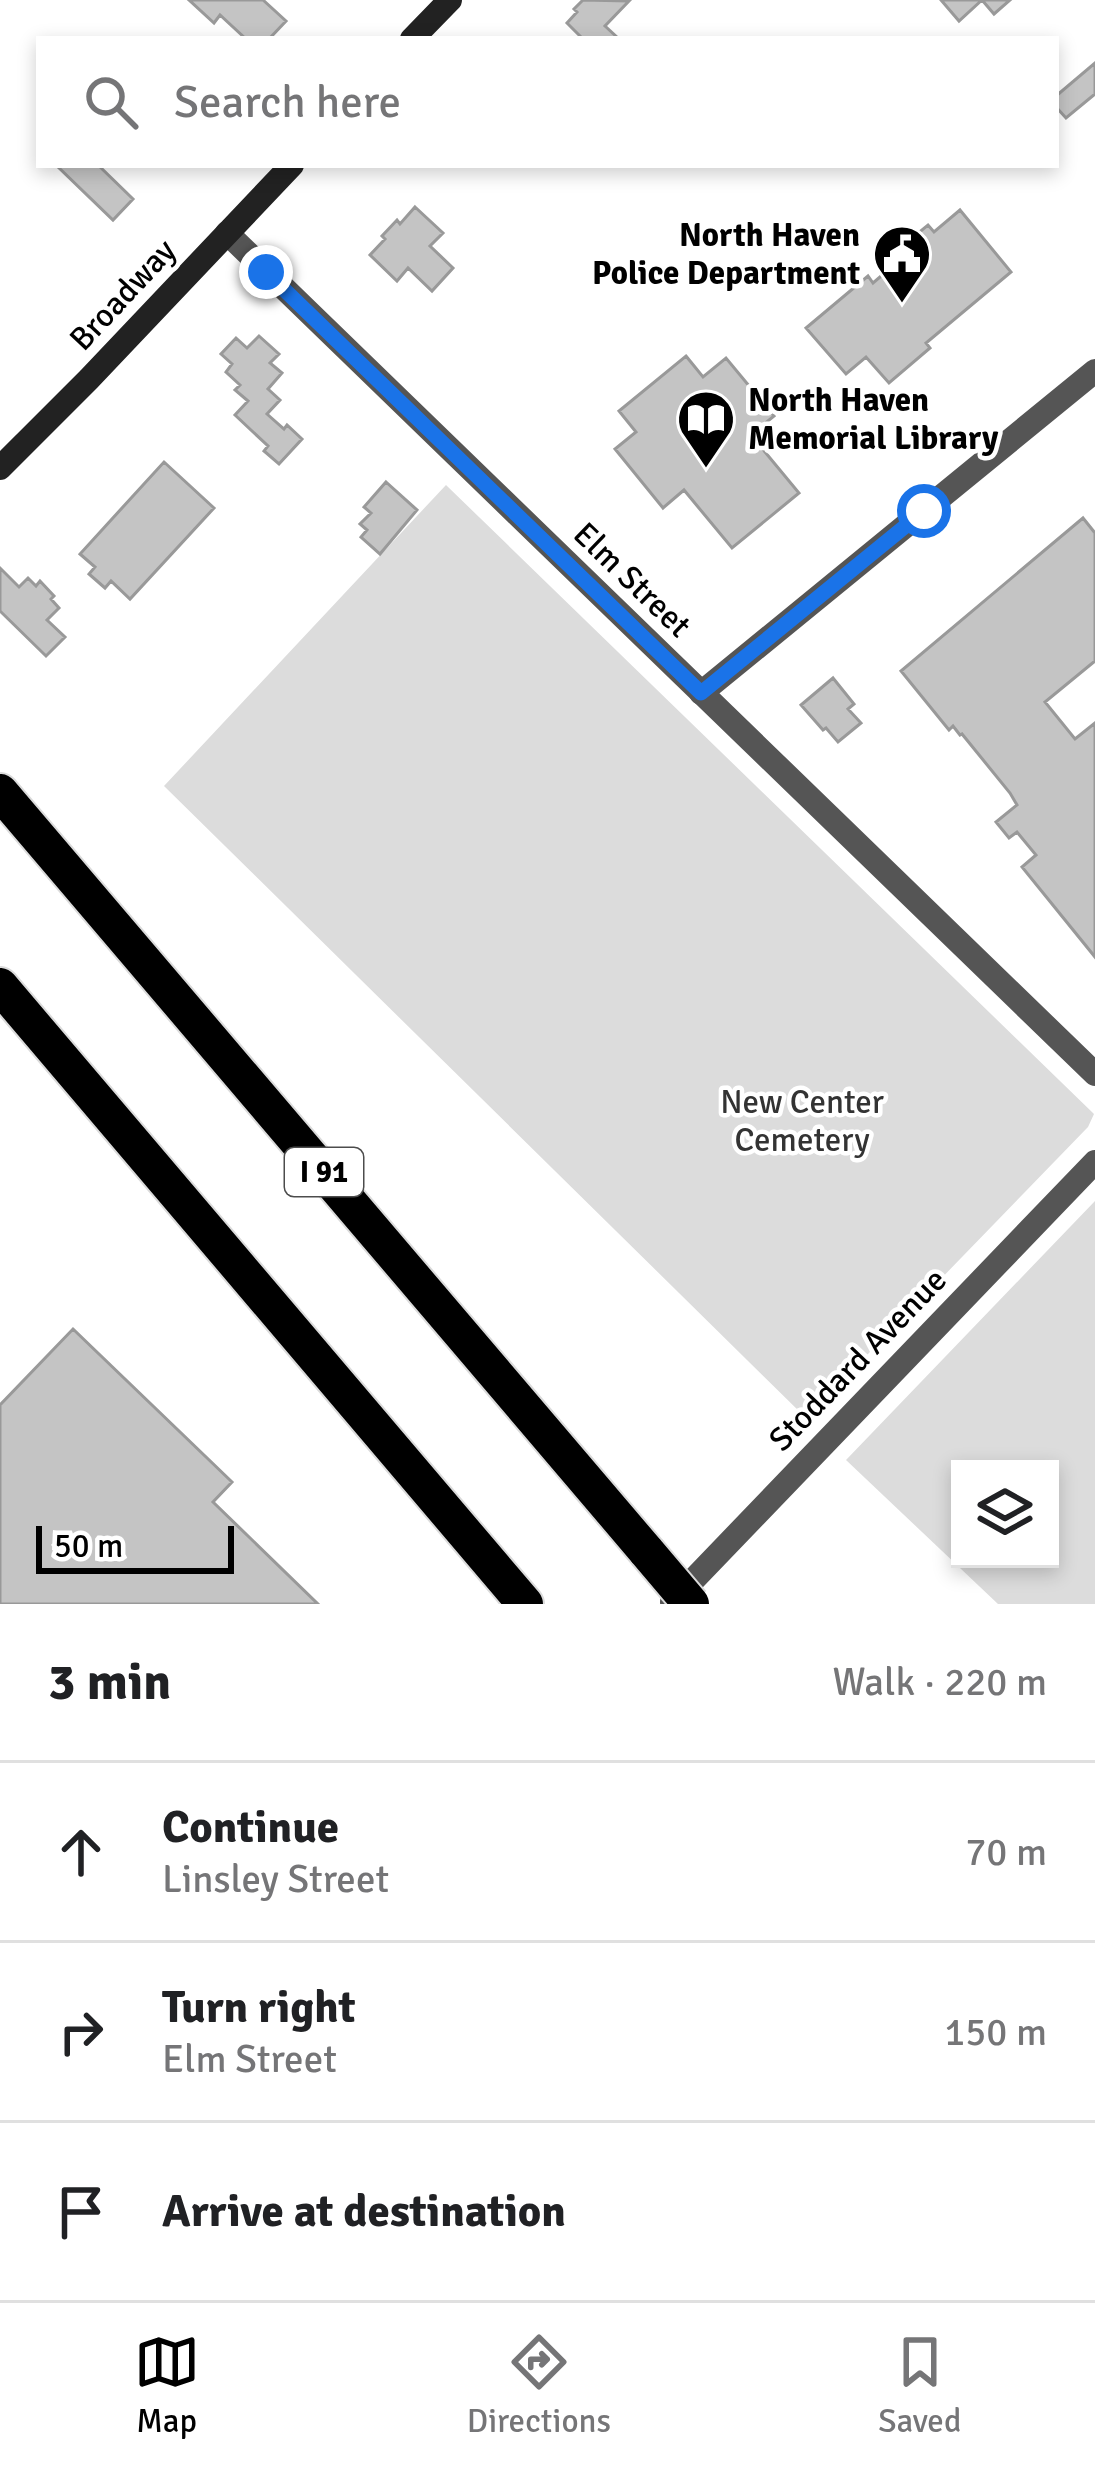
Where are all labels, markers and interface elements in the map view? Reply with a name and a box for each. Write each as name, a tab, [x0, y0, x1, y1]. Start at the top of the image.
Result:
search box	[36, 36, 1059, 168]
icon: search	[78, 69, 144, 135]
text: Search here	[174, 75, 401, 130]
place label: North Haven Police Department	[592, 215, 860, 294]
public building icon: North Haven Police Department	[871, 223, 933, 305]
street label: Broadway	[61, 230, 185, 359]
route end	[239, 245, 293, 299]
place label: North Haven Memorial Library	[748, 380, 999, 459]
library icon: North Haven Memorial Library	[675, 388, 737, 470]
route start	[897, 484, 951, 538]
street label: Elm Street	[565, 514, 699, 646]
park label: New Center Cemetery	[720, 1082, 884, 1161]
road number: I 91	[285, 1148, 363, 1196]
street label: Stoddard Avenue	[760, 1260, 956, 1460]
map controls	[951, 1460, 1059, 1568]
button: layers	[951, 1460, 1059, 1568]
scale bar	[36, 1520, 234, 1573]
text: 50 m	[54, 1526, 123, 1567]
text: 3 min	[48, 1651, 171, 1714]
text: Walk · 220 m	[833, 1658, 1047, 1706]
text: Continue	[162, 1800, 339, 1855]
icon: ahead	[48, 1819, 114, 1885]
text: 70 m	[965, 1828, 1047, 1876]
text: Linsley Street	[162, 1855, 389, 1903]
text: Turn right	[162, 1980, 356, 2035]
icon: right	[48, 1999, 114, 2065]
text: 150 m	[944, 2008, 1047, 2056]
text: Elm Street	[162, 2035, 337, 2083]
icon: arrive	[48, 2179, 114, 2245]
text: Arrive at destination	[162, 2184, 566, 2239]
tab: Map	[134, 2329, 200, 2442]
tab: Directions	[467, 2329, 611, 2442]
tab: Saved	[878, 2329, 961, 2442]

